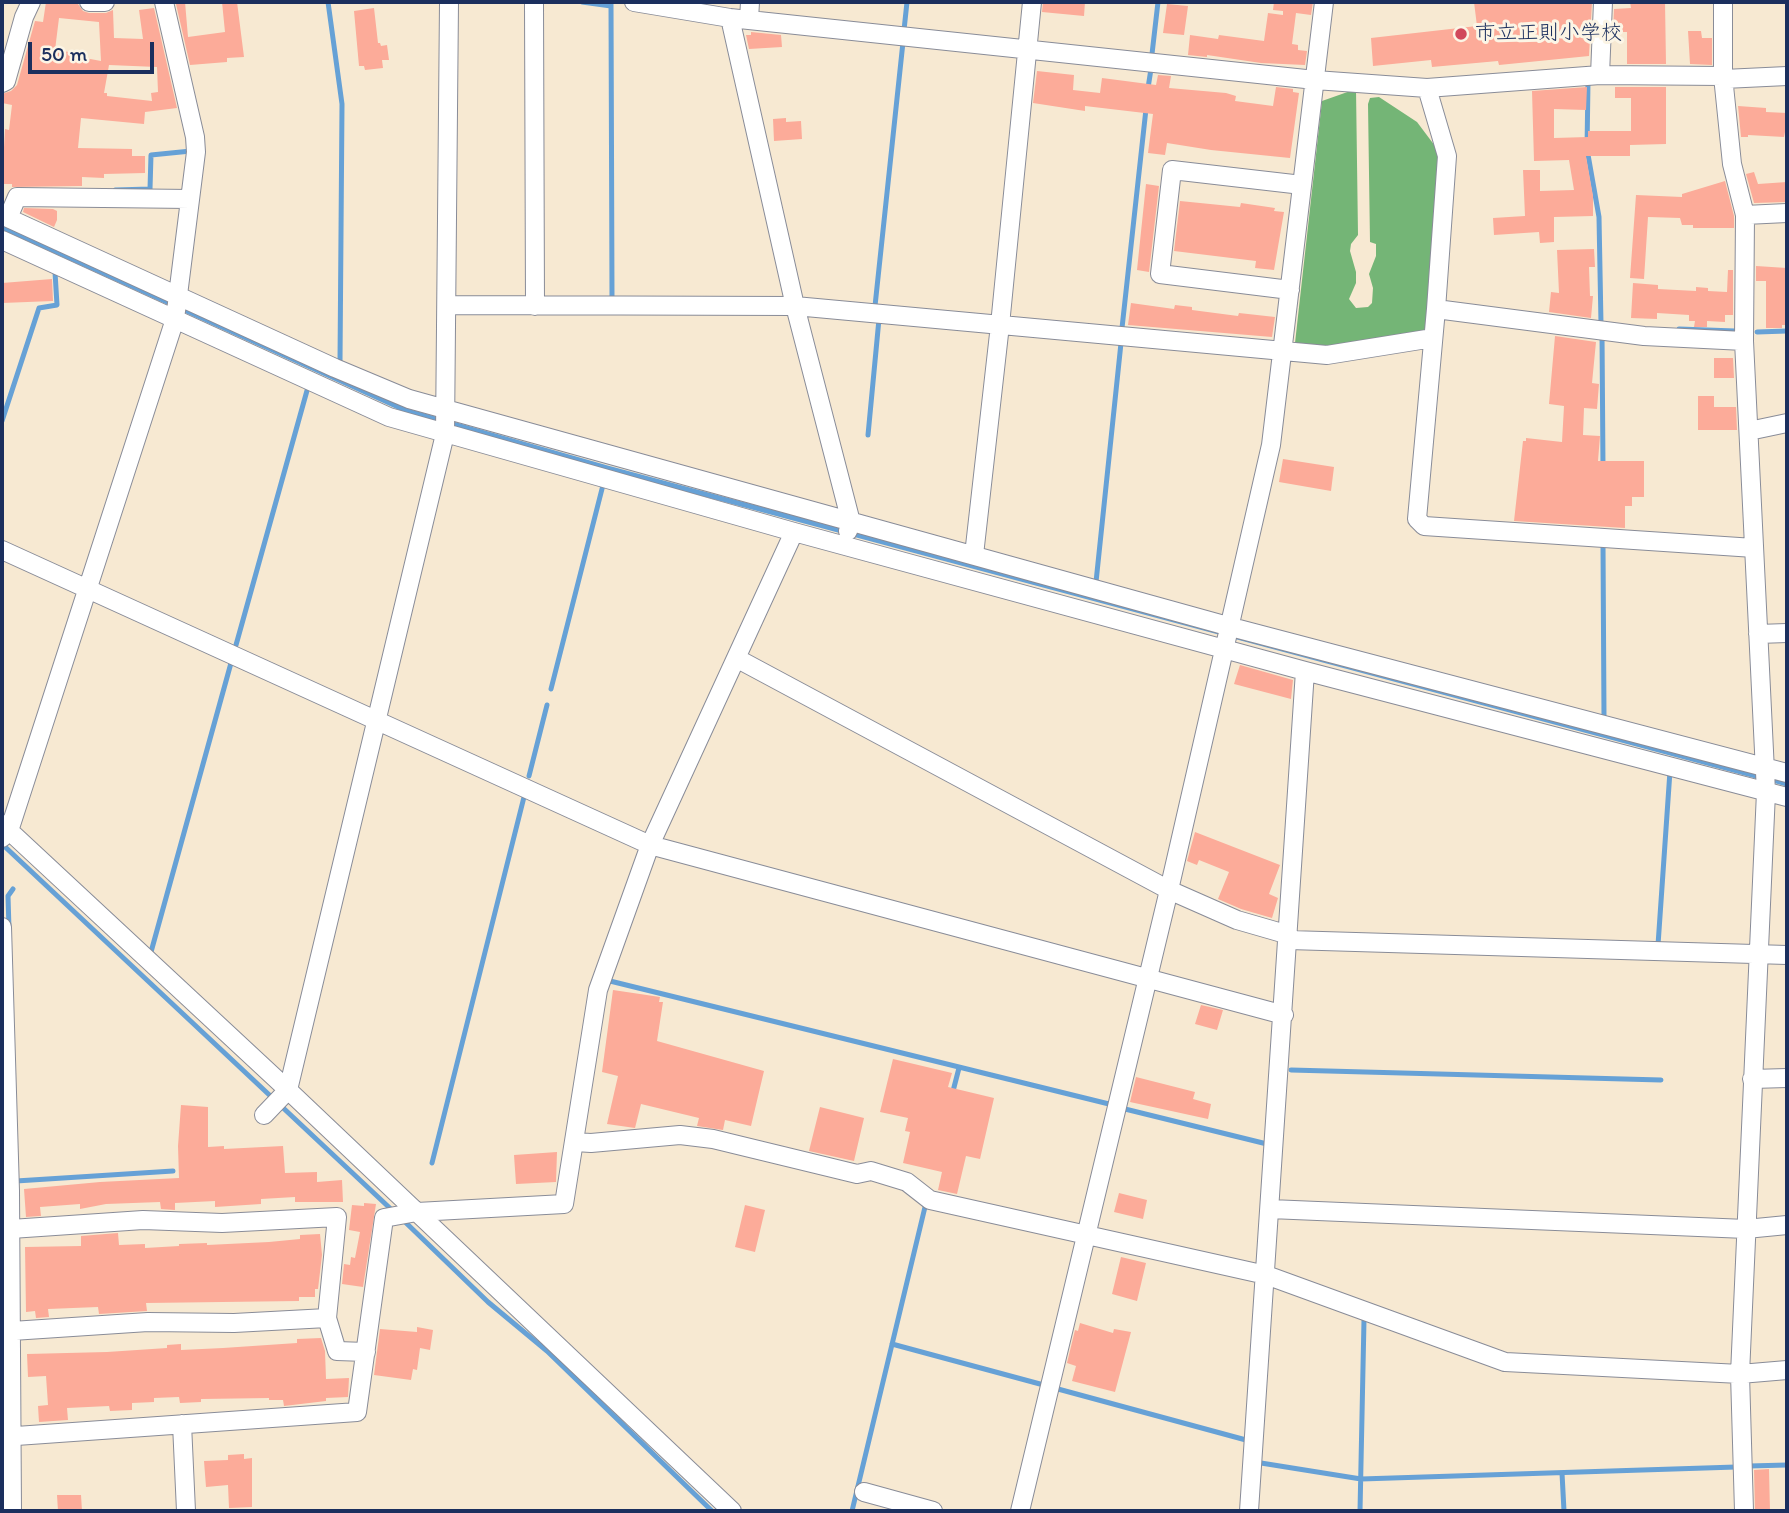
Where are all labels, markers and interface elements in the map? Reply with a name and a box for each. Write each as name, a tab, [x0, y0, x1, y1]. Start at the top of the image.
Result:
place label: 市立正則小学校	[1475, 21, 1622, 47]
marker: 市立正則小学校	[1453, 26, 1469, 42]
scale bar	[32, 28, 158, 72]
text: 50 m	[41, 41, 87, 66]

